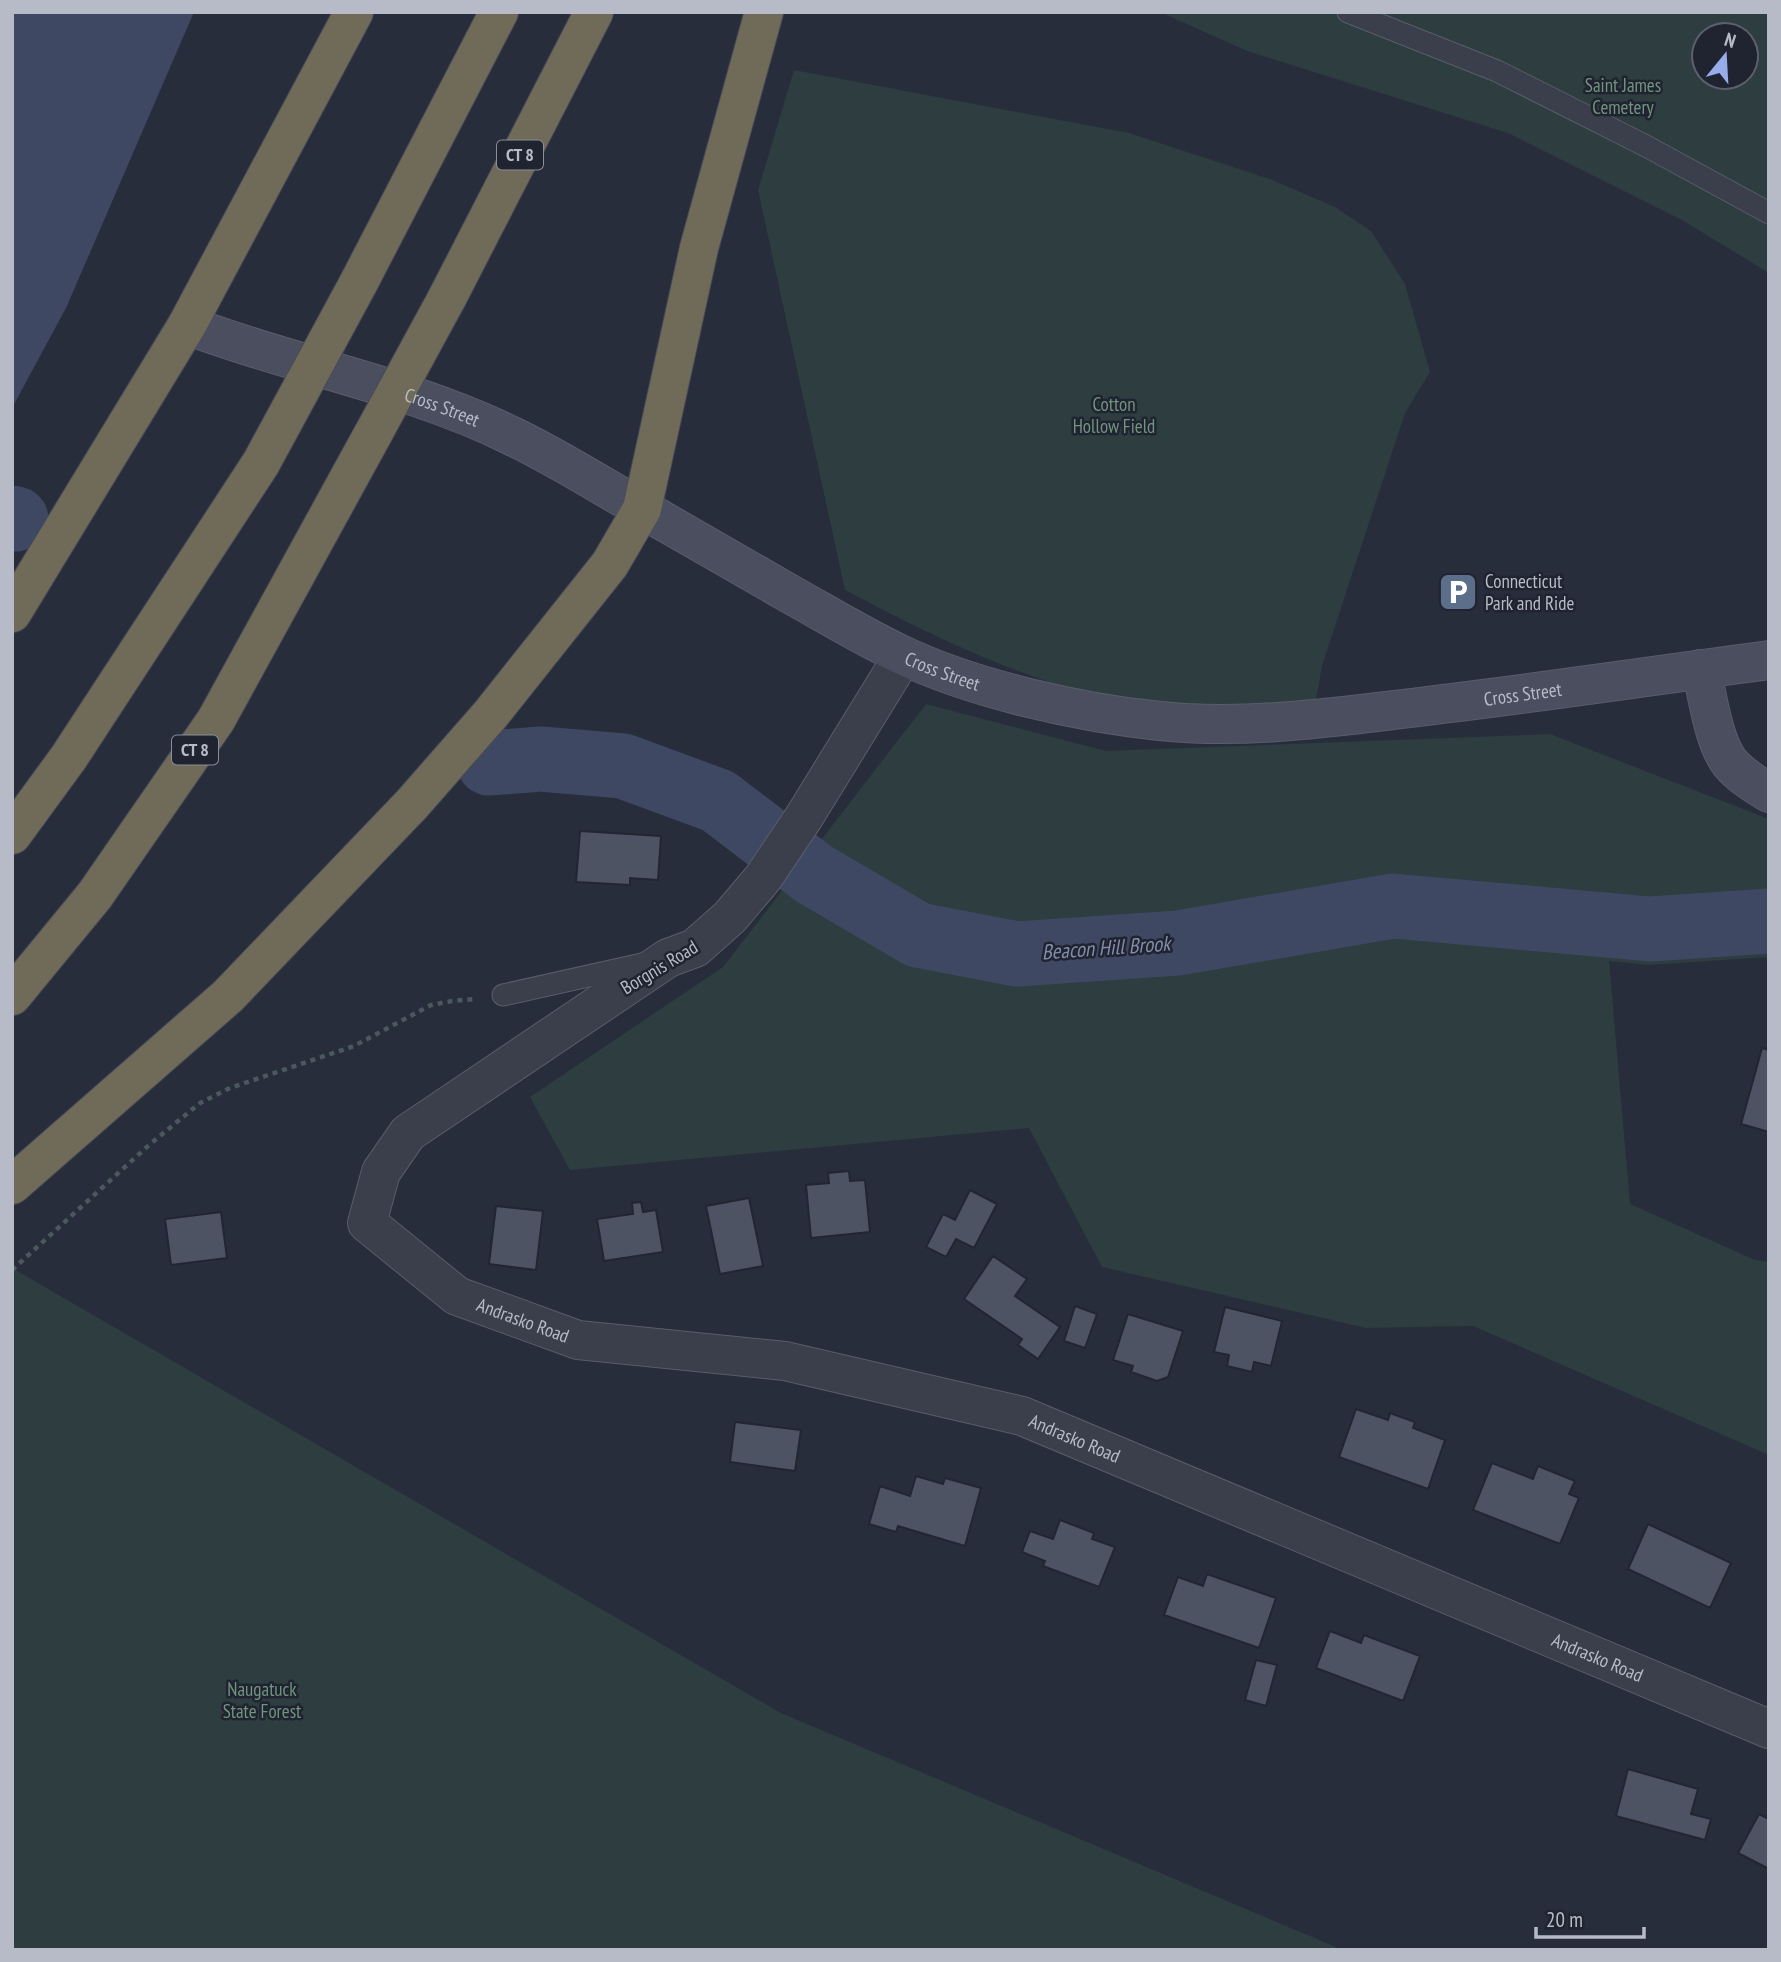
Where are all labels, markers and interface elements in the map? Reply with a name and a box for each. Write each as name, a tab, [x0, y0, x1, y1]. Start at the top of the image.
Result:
north arrow	[1690, 21, 1760, 91]
text: N	[1722, 27, 1739, 53]
park label: Saint James Cemetery	[1585, 73, 1661, 119]
road number: CT 8	[497, 140, 543, 170]
street label: Cross Street	[402, 382, 484, 432]
park label: Cotton Hollow Field	[1073, 392, 1155, 438]
place label: Connecticut Park and Ride	[1485, 569, 1574, 615]
parking icon: Connecticut Park and Ride	[1437, 571, 1479, 613]
street label: Cross Street	[901, 646, 984, 696]
street label: Cross Street	[1482, 677, 1564, 711]
road number: CT 8	[172, 736, 218, 764]
water label: Beacon Hill Brook	[1041, 929, 1174, 965]
street label: Borgnis Road	[616, 935, 702, 999]
street label: Andrasko Road	[473, 1292, 573, 1348]
street label: Andrasko Road	[1025, 1408, 1124, 1468]
street label: Andrasko Road	[1548, 1627, 1647, 1687]
park label: Naugatuck State Forest	[223, 1677, 302, 1723]
scale bar	[1536, 1896, 1644, 1940]
text: 20 m	[1546, 1906, 1583, 1933]

